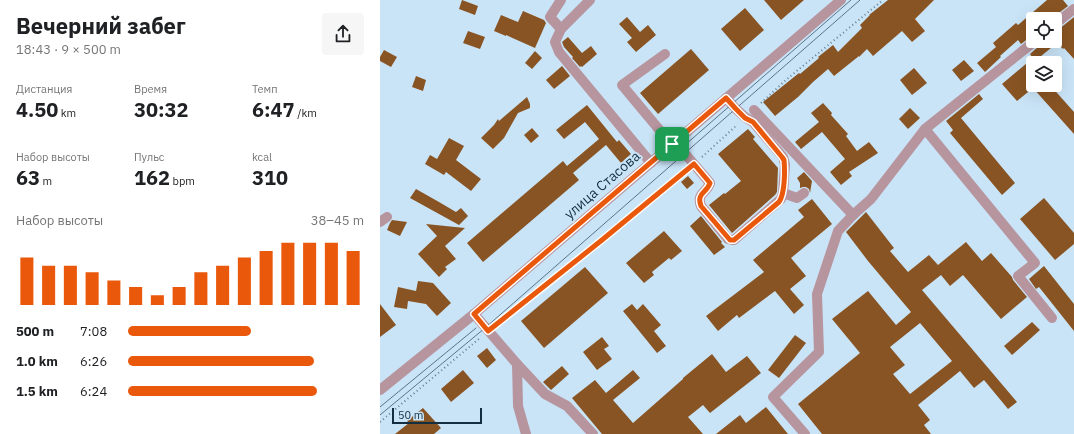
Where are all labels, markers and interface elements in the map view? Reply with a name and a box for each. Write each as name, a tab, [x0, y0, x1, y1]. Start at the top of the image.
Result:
text: Вечерний забег	[16, 11, 186, 40]
map controls	[1026, 12, 1062, 92]
button: locate	[1026, 12, 1062, 48]
button: share	[322, 13, 364, 55]
text: 18:43 · 9 × 500 m	[16, 41, 121, 58]
button: layers	[1026, 56, 1062, 92]
text: Дистанция	[16, 82, 72, 96]
text: Время	[134, 82, 167, 96]
text: Темп	[252, 82, 278, 96]
text: 4.50	[16, 96, 58, 123]
text: 30:32	[134, 96, 189, 123]
text: 6:47	[252, 96, 295, 123]
text: km	[58, 106, 76, 120]
text: /km	[295, 106, 317, 120]
pin	[655, 127, 689, 161]
icon: arrive	[661, 133, 683, 155]
street label: улица Стасова	[560, 147, 644, 223]
text: Набор высоты	[16, 150, 90, 164]
text: Пульс	[134, 150, 164, 164]
text: kcal	[252, 150, 272, 164]
text: 63	[16, 164, 40, 191]
text: 162	[134, 164, 170, 191]
text: 310	[252, 164, 288, 191]
text: m	[40, 174, 52, 188]
text: bpm	[170, 174, 195, 188]
text: Набор высоты	[16, 212, 103, 229]
text: 38–45 m	[311, 212, 364, 229]
text: 500 m	[16, 323, 54, 340]
text: 7:08	[80, 323, 107, 340]
text: 1.0 km	[16, 353, 58, 370]
text: 6:26	[80, 353, 107, 370]
text: 1.5 km	[16, 383, 58, 400]
text: 6:24	[80, 383, 107, 400]
scale bar	[392, 406, 482, 425]
text: 50 m	[398, 408, 423, 422]

